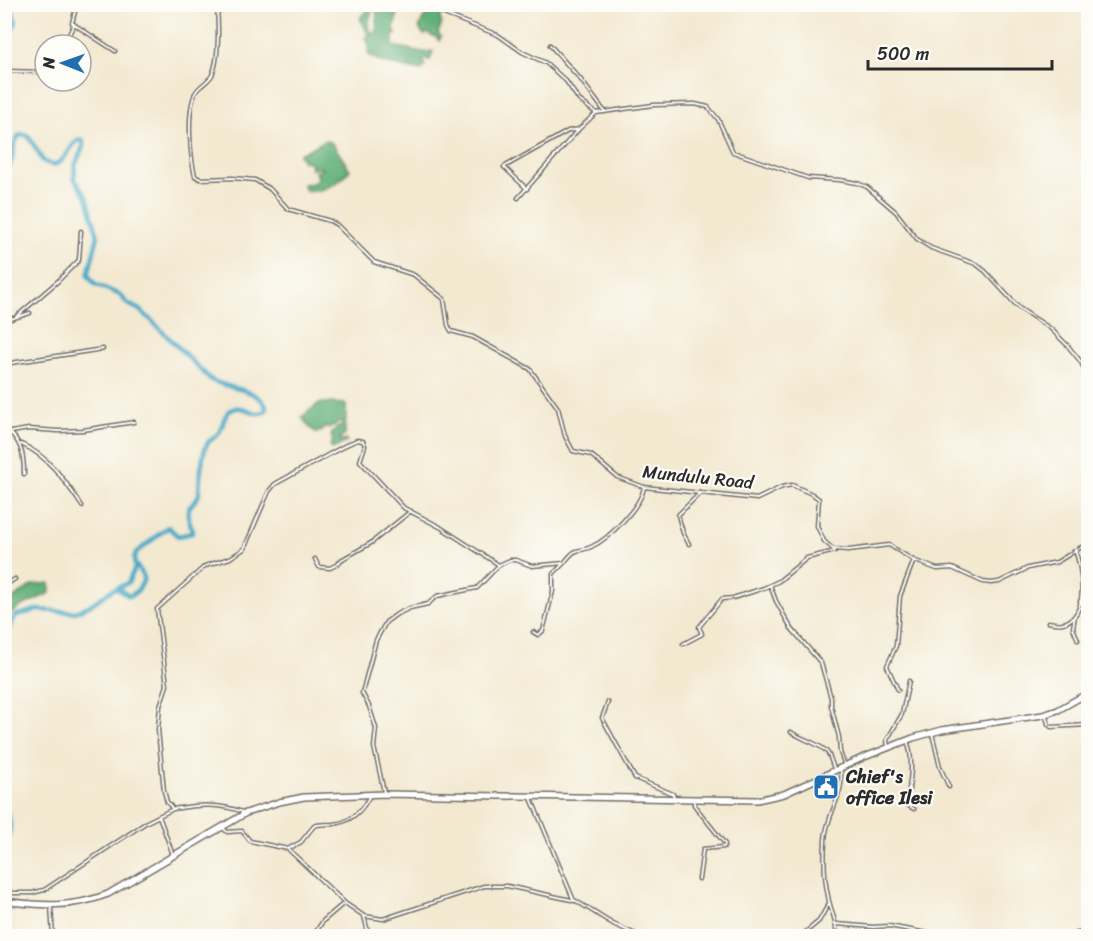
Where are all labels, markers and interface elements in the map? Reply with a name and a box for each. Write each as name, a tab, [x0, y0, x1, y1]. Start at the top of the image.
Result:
north arrow	[33, 33, 93, 93]
scale bar	[868, 33, 1052, 71]
text: 500 m	[877, 38, 929, 70]
text: N	[34, 56, 63, 70]
street label: Mundulu Road	[641, 455, 756, 499]
place label: Chief's office Ilesi	[845, 761, 933, 814]
public building icon: Chief's office Ilesi	[811, 772, 841, 802]

